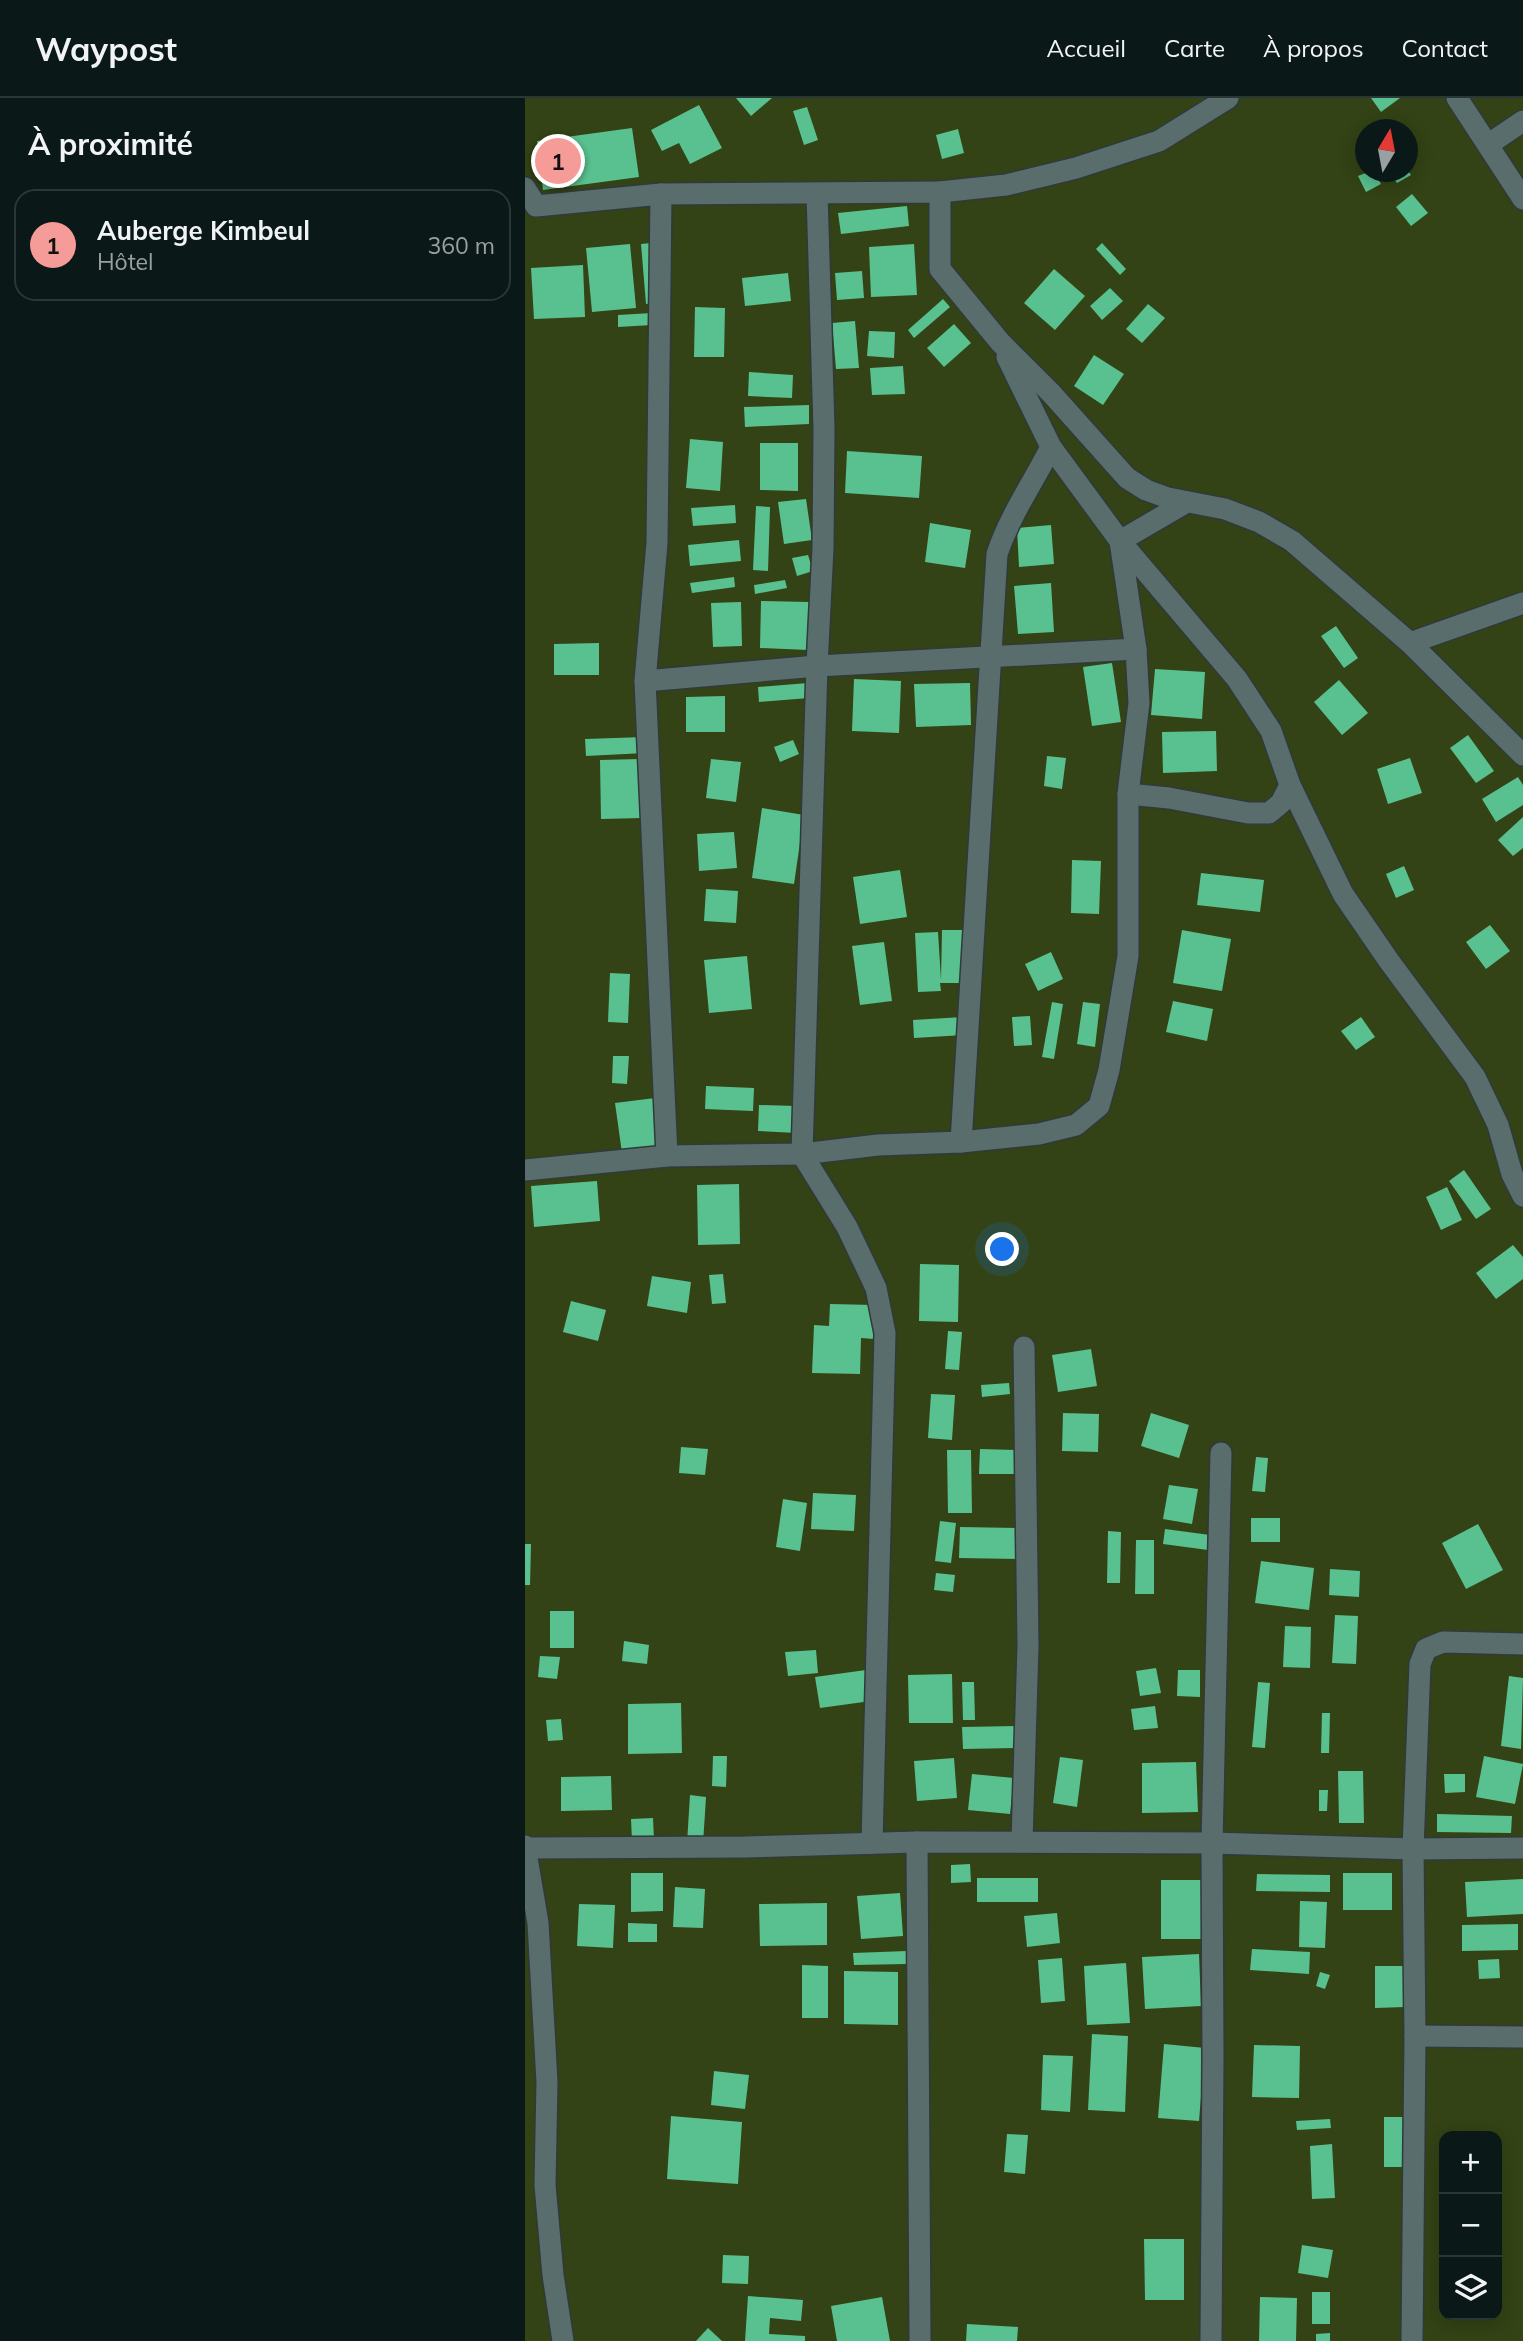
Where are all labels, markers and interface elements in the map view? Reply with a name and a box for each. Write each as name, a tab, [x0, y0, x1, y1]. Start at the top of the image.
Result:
text: Waypost	[35, 28, 177, 69]
text: Accueil	[1047, 33, 1126, 63]
text: Carte	[1164, 33, 1225, 63]
text: À propos	[1263, 33, 1364, 63]
text: Contact	[1402, 33, 1488, 63]
north arrow	[1355, 119, 1418, 182]
text: À proximité	[28, 125, 193, 163]
pin: 1	[535, 135, 581, 187]
text: Auberge Kimbeul	[97, 214, 310, 247]
text: 1	[46, 231, 60, 260]
text: 360 m	[427, 231, 495, 260]
text: Hôtel	[97, 247, 154, 276]
your location	[985, 1232, 1019, 1266]
map controls	[1439, 2131, 1502, 2320]
button: +	[1439, 2131, 1502, 2194]
button: −	[1439, 2194, 1502, 2257]
button: layers	[1439, 2257, 1502, 2320]

